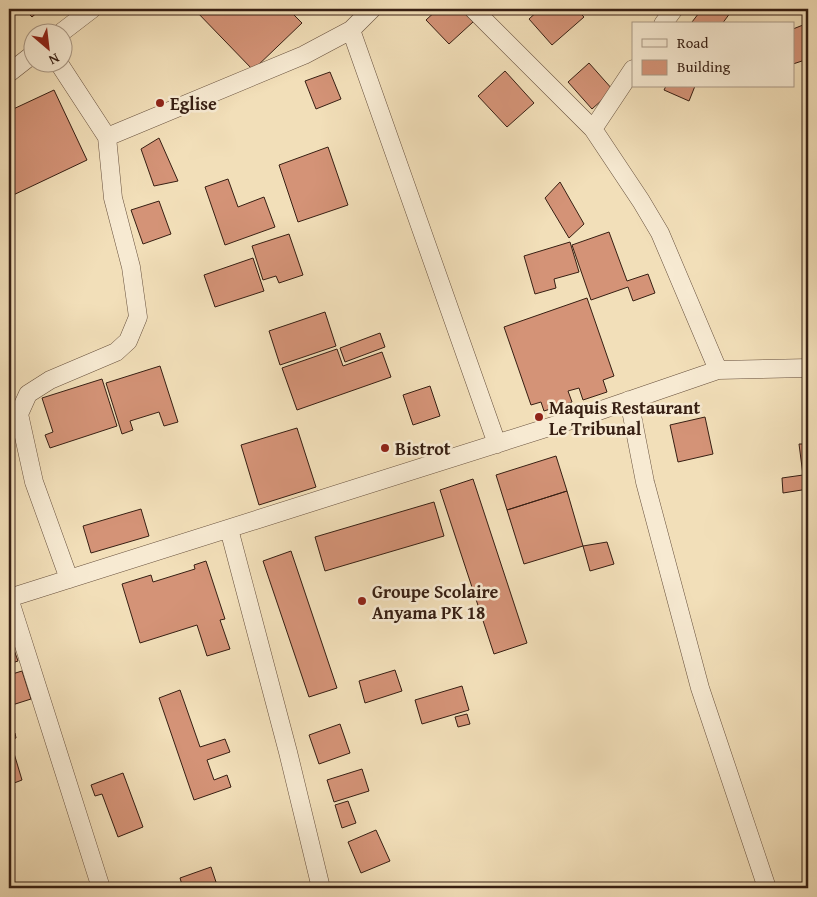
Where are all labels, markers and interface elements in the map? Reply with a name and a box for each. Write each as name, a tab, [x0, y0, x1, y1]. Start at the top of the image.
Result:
north arrow	[22, 22, 72, 72]
legend	[632, 22, 794, 88]
text: Road	[677, 32, 708, 53]
text: N	[45, 48, 63, 71]
text: Building	[677, 56, 731, 77]
place label: Eglise	[170, 90, 217, 117]
marker: Eglise	[154, 97, 166, 109]
place label: Maquis Restaurant Le Tribunal	[549, 394, 700, 442]
marker: Maquis Restaurant Le Tribunal	[533, 411, 545, 423]
place label: Bistrot	[395, 435, 451, 462]
marker: Bistrot	[379, 442, 391, 454]
place label: Groupe Scolaire Anyama PK 18	[372, 578, 499, 626]
marker: Groupe Scolaire Anyama PK 18	[356, 595, 368, 607]

